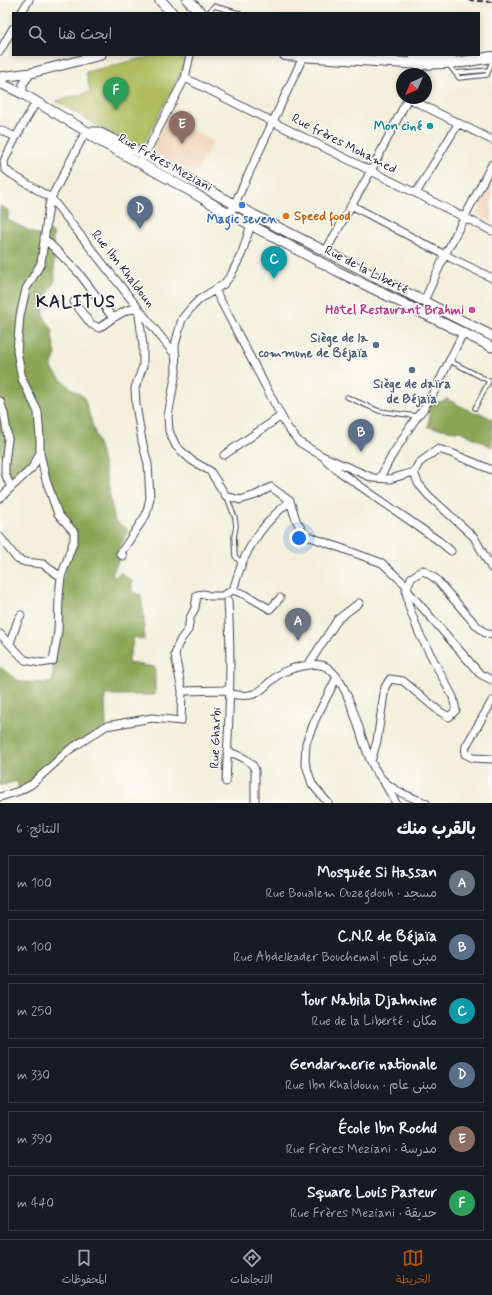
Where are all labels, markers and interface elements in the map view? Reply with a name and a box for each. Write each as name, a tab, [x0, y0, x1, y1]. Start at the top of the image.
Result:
search box	[12, 12, 480, 56]
icon: search	[26, 23, 48, 45]
text: ابحث هنا	[58, 25, 112, 45]
north arrow	[396, 68, 432, 104]
pin: F	[103, 77, 129, 110]
street label: Rue frères Mohamed	[289, 110, 399, 178]
pin: E	[169, 111, 195, 144]
place label: Mon ciné	[374, 118, 422, 135]
marker: Mon ciné	[425, 121, 435, 131]
street label: Rue Frères Meziani	[115, 130, 215, 196]
pin: D	[127, 196, 153, 229]
marker: Magic seven	[237, 200, 247, 210]
place label: Speed food	[294, 208, 351, 227]
place label: Magic seven	[207, 211, 278, 231]
marker: Speed food	[281, 211, 291, 221]
street label: Rue Ibn Khaldoun	[87, 227, 159, 311]
street label: Rue de la Liberté	[321, 242, 411, 298]
pin: C	[261, 246, 287, 279]
district label: KALITUS	[36, 291, 116, 313]
place label: Hôtel Restaurant Brahmi	[325, 302, 464, 319]
marker: Hôtel Restaurant Brahmi	[467, 305, 477, 315]
place label: Siège de la commune de Béjaïa	[259, 330, 369, 362]
marker: Siège de la commune de Béjaïa	[371, 340, 381, 350]
marker: Siège de daïra de Béjaïa	[407, 365, 417, 375]
place label: Siège de daïra de Béjaïa	[373, 376, 451, 408]
pin: B	[348, 419, 374, 452]
your location	[289, 528, 309, 548]
pin: A	[285, 608, 311, 641]
street label: Rue Gharbi	[206, 707, 226, 769]
text: بالقرب منك	[397, 818, 476, 840]
text: النتائج: 6	[16, 821, 60, 838]
text: Mosquée Si Hassan	[317, 863, 437, 883]
text: 100 m	[17, 875, 52, 892]
text: A	[458, 875, 466, 892]
text: مسجد · Rue Boualem Ouzegdouh	[265, 885, 437, 902]
text: C.N.R de Béjaïa	[338, 927, 437, 947]
text: 100 m	[17, 939, 52, 956]
text: B	[458, 939, 466, 956]
text: مبنى عام · Rue Abdelkader Bouchemal	[233, 949, 437, 966]
text: Tour Nabila Djahnine	[301, 991, 437, 1011]
text: 250 m	[17, 1003, 52, 1020]
text: C	[457, 1003, 467, 1020]
text: مكان · Rue de la Liberté	[312, 1013, 437, 1030]
text: Gendarmerie nationale	[290, 1055, 437, 1075]
text: 330 m	[17, 1067, 50, 1084]
text: D	[458, 1067, 466, 1084]
text: مبنى عام · Rue Ibn Khaldoun	[285, 1077, 437, 1094]
text: École Ibn Rochd	[338, 1119, 437, 1139]
text: 390 m	[17, 1131, 52, 1148]
text: E	[458, 1131, 466, 1148]
text: مدرسة · Rue Frères Meziani	[286, 1141, 437, 1158]
text: Square Louis Pasteur	[307, 1183, 437, 1203]
text: 440 m	[17, 1195, 54, 1212]
text: F	[459, 1195, 465, 1212]
text: حديقة · Rue Frères Meziani	[290, 1205, 437, 1222]
tab: المحفوظات	[62, 1247, 107, 1289]
tab: الاتجاهات	[230, 1247, 273, 1289]
tab: الخريطة	[396, 1247, 430, 1289]

